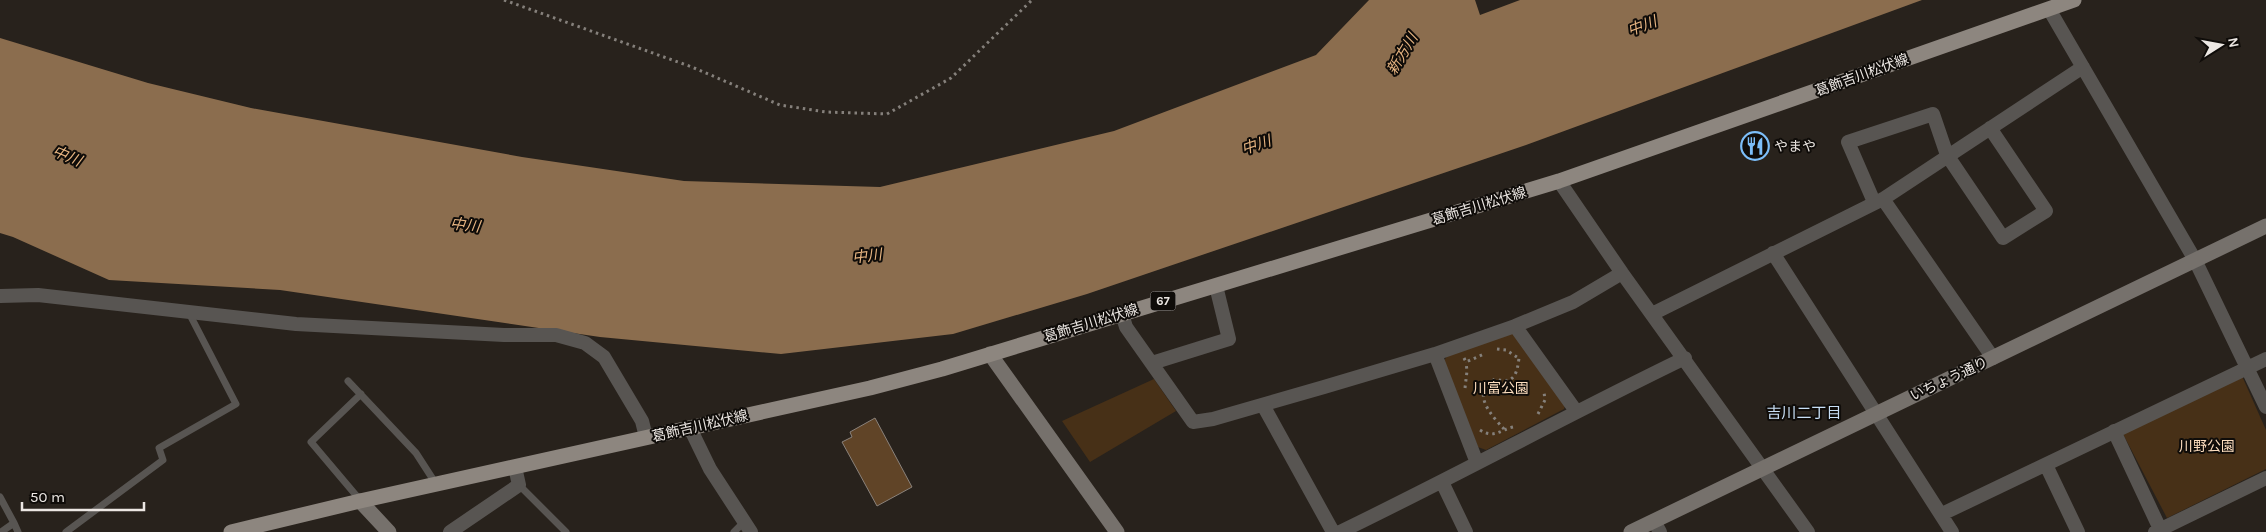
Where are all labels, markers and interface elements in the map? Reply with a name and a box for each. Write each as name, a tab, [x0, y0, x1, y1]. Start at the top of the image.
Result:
water label: 中川	[1625, 12, 1661, 40]
north arrow	[2196, 20, 2246, 70]
water label: 新方川	[1383, 28, 1422, 78]
text: N	[2224, 36, 2243, 49]
street label: 葛飾吉川松伏線	[1813, 50, 1911, 100]
water label: 中川	[1239, 131, 1275, 158]
restaurant icon: やまや	[1740, 131, 1770, 161]
place label: やまや	[1774, 138, 1816, 155]
water label: 中川	[50, 142, 86, 171]
street label: 葛飾吉川松伏線	[1430, 184, 1528, 228]
water label: 中川	[449, 214, 483, 236]
water label: 中川	[851, 245, 885, 267]
road number: 67	[1150, 292, 1176, 310]
street label: 葛飾吉川松伏線	[1042, 301, 1140, 345]
street label: いちょう通り	[1907, 354, 1991, 404]
park label: 川富公園	[1473, 380, 1529, 397]
district label: 吉川二丁目	[1766, 404, 1842, 422]
street label: 葛飾吉川松伏線	[650, 407, 750, 445]
park label: 川野公園	[2179, 438, 2235, 455]
scale bar	[22, 480, 145, 512]
text: 50 m	[30, 488, 65, 506]

